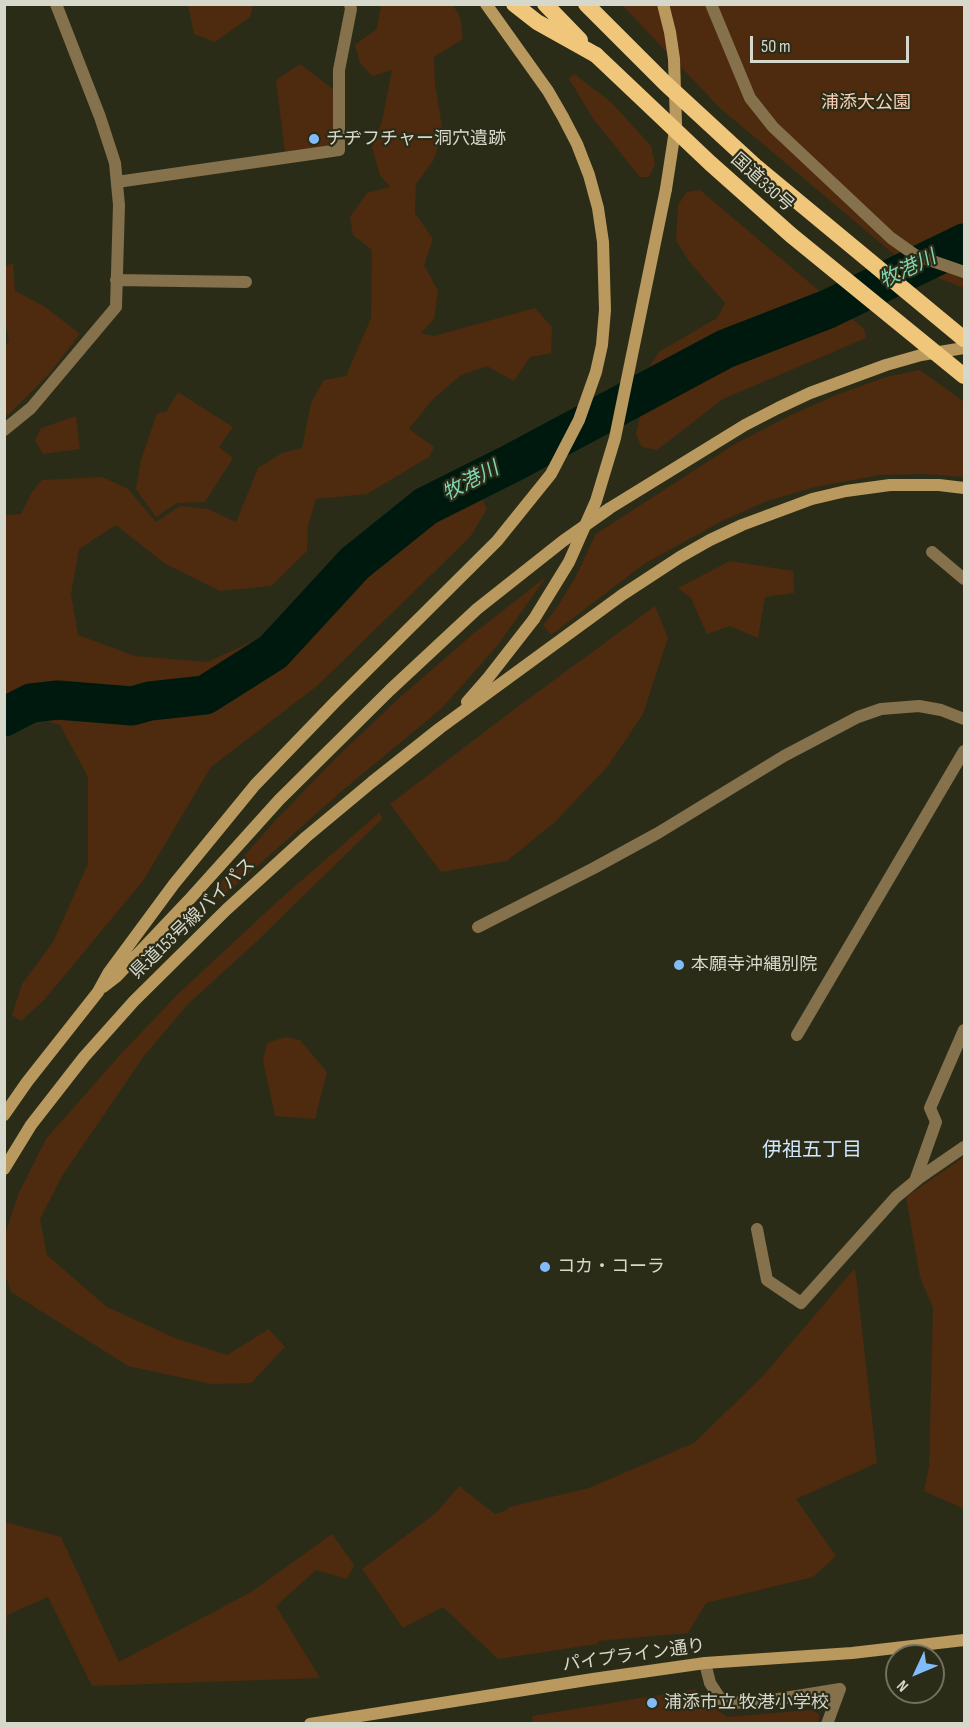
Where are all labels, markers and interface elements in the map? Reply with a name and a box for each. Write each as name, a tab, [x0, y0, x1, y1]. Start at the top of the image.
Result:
scale bar	[753, 24, 912, 62]
text: 50 m	[761, 36, 791, 57]
park label: 浦添大公園	[821, 92, 911, 114]
place label: チヂフチャー洞穴遺跡	[326, 128, 506, 150]
marker: チヂフチャー洞穴遺跡	[307, 132, 321, 146]
street label: 国道330号	[726, 149, 798, 217]
water label: 牧港川	[876, 246, 940, 294]
water label: 牧港川	[439, 457, 503, 507]
street label: 県道153号線バイパス	[126, 854, 260, 984]
place label: 本願寺沖縄別院	[691, 954, 817, 976]
marker: 本願寺沖縄別院	[672, 958, 686, 972]
district label: 伊祖五丁目	[762, 1139, 862, 1163]
place label: コカ・コーラ	[557, 1256, 665, 1278]
marker: コカ・コーラ	[538, 1260, 552, 1274]
street label: パイプライン通り	[561, 1635, 707, 1677]
north arrow	[885, 1644, 945, 1704]
text: N	[893, 1676, 913, 1695]
place label: 浦添市立 牧港小学校	[664, 1692, 829, 1714]
marker: 浦添市立 牧港小学校	[645, 1696, 659, 1710]

